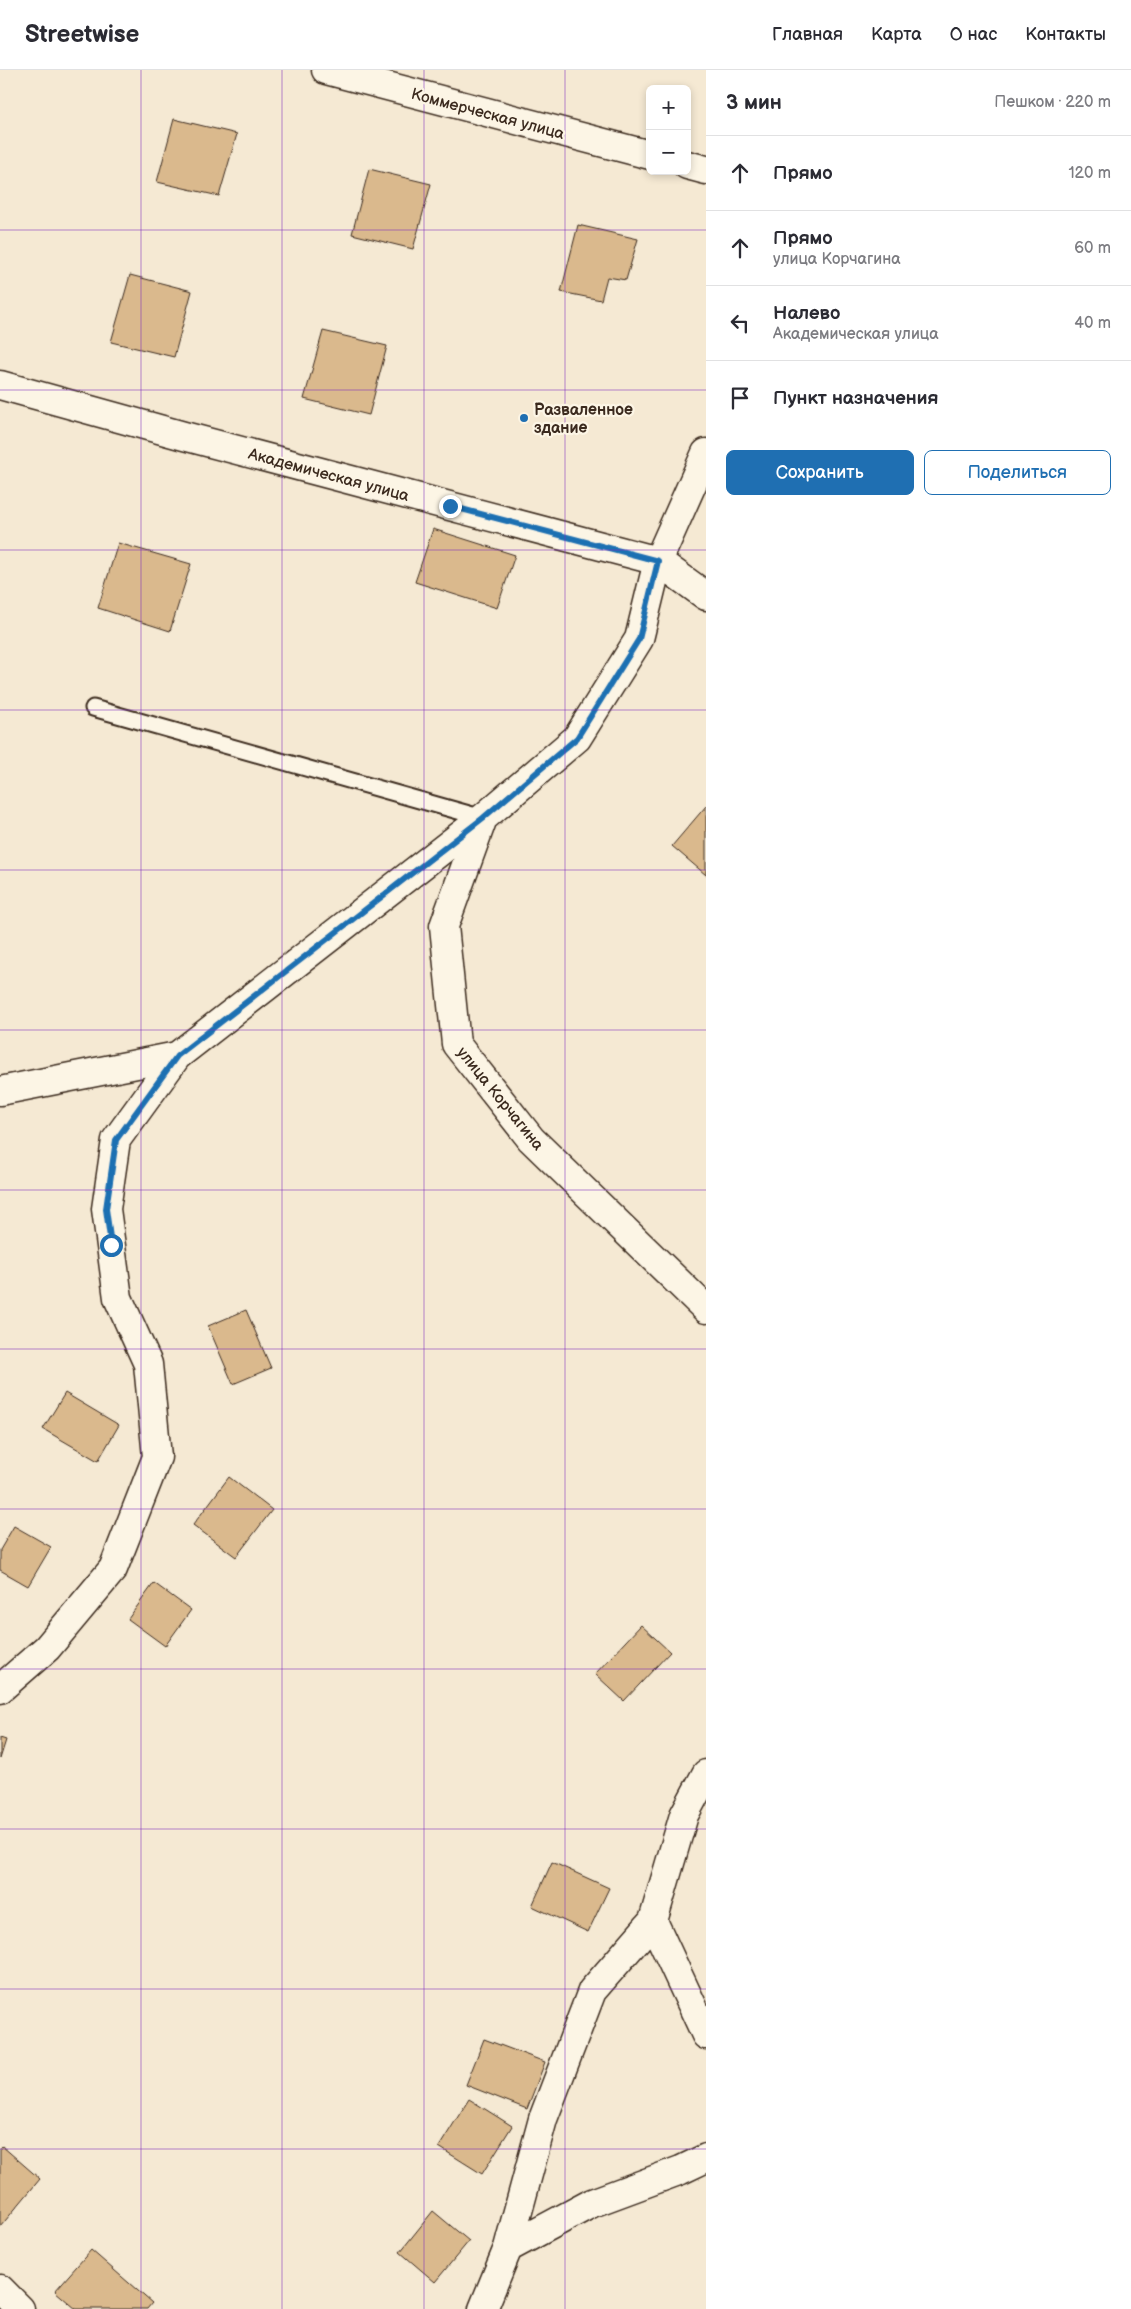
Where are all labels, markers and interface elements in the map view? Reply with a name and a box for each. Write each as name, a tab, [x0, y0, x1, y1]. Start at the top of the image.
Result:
text: Streetwise	[25, 20, 139, 49]
text: Главная	[772, 24, 843, 45]
text: Карта	[871, 24, 922, 45]
text: О нас	[950, 24, 997, 45]
text: Контакты	[1025, 24, 1106, 45]
street label: Коммерческая улица	[409, 85, 567, 144]
map controls	[646, 85, 691, 175]
button: +	[646, 85, 691, 130]
text: 3 мин	[726, 90, 782, 115]
text: Пешком · 220 m	[994, 93, 1111, 112]
button: −	[646, 130, 691, 175]
icon: ahead	[726, 159, 754, 187]
text: Прямо	[773, 162, 833, 185]
text: 120 m	[1068, 164, 1111, 183]
text: Прямо	[773, 227, 833, 250]
icon: ahead	[726, 234, 754, 262]
text: 60 m	[1074, 239, 1111, 258]
text: улица Корчагина	[773, 250, 901, 269]
text: Налево	[773, 302, 840, 325]
icon: left	[726, 309, 754, 337]
text: 40 m	[1074, 314, 1111, 333]
text: Академическая улица	[773, 325, 939, 344]
icon: arrive	[726, 384, 754, 412]
text: Пункт назначения	[773, 387, 938, 410]
place label: Разваленное здание	[534, 401, 633, 438]
marker: Разваленное здание	[518, 412, 530, 424]
street label: Академическая улица	[245, 445, 412, 506]
button: Сохранить	[726, 450, 914, 495]
button: Поделиться	[924, 450, 1111, 495]
route end	[439, 495, 462, 518]
street label: улица Корчагина	[452, 1043, 548, 1155]
route start	[100, 1234, 123, 1257]

